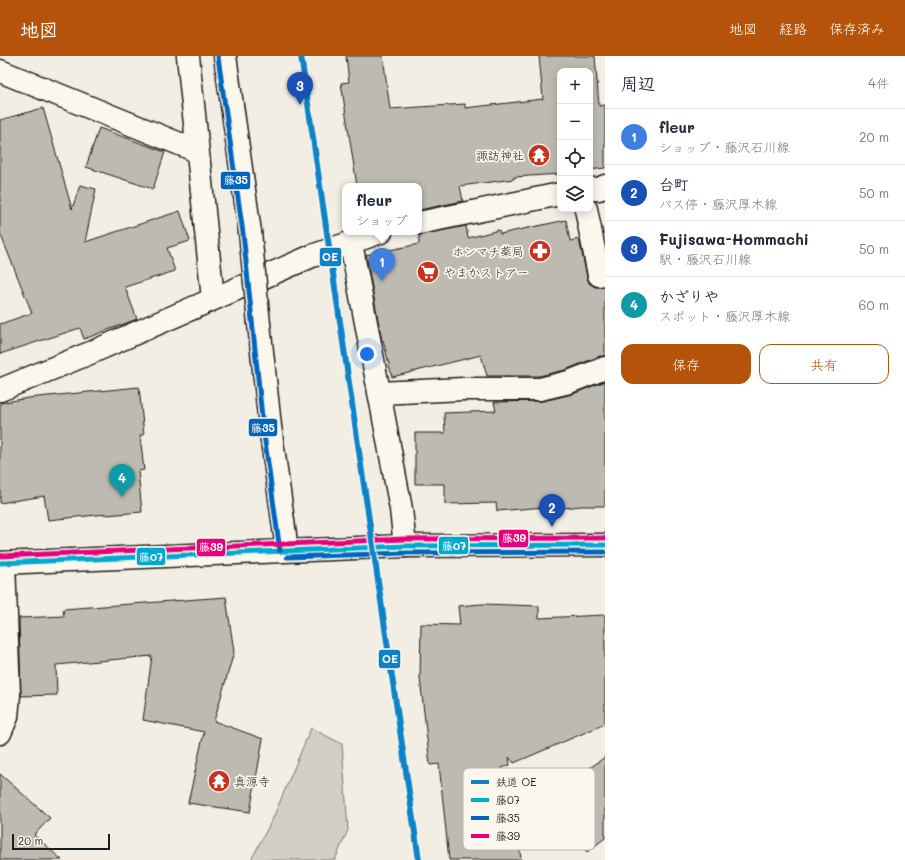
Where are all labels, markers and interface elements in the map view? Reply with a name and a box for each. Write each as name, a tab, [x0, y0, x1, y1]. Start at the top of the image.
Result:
text: 地図	[20, 17, 58, 42]
text: 地図	[729, 19, 757, 38]
text: 経路	[779, 19, 807, 38]
text: 保存済み	[829, 19, 885, 38]
map controls	[557, 68, 593, 212]
button: +	[557, 68, 593, 104]
pin: 3	[287, 72, 313, 105]
text: 周辺	[621, 72, 655, 94]
text: 4件	[868, 74, 889, 91]
button: −	[557, 104, 593, 140]
text: fleur	[659, 117, 695, 137]
text: 1	[631, 128, 637, 145]
text: 20 m	[859, 128, 889, 145]
text: ショップ · 藤沢石川線	[659, 138, 789, 155]
button: locate	[557, 140, 593, 176]
temple icon: 諏訪神社	[526, 142, 552, 168]
place label: 諏訪神社	[476, 147, 524, 163]
line badge: 藤35	[220, 171, 251, 190]
text: 藤35	[224, 172, 249, 187]
text: 台町	[659, 174, 689, 194]
button: layers	[557, 176, 593, 212]
popup	[342, 183, 422, 235]
text: 2	[630, 184, 638, 201]
text: 50 m	[859, 184, 889, 201]
text: fleur	[356, 190, 392, 210]
text: バス停 · 藤沢厚木線	[659, 195, 777, 212]
text: ショップ	[356, 211, 408, 228]
text: Fujisawa-Hommachi	[659, 229, 809, 249]
pharmacy icon: ホンマチ薬局	[527, 238, 553, 264]
text: 3	[630, 240, 638, 257]
text: 50 m	[859, 240, 889, 257]
place label: ホンマチ薬局	[452, 243, 524, 259]
line badge: OE	[319, 247, 342, 267]
pin: 1	[369, 248, 395, 281]
text: OE	[322, 249, 338, 264]
text: 駅 · 藤沢石川線	[659, 250, 751, 267]
supermarket icon: やまかストアー	[415, 259, 441, 285]
place label: やまかストアー	[444, 264, 528, 280]
text: かざりや	[659, 286, 719, 306]
text: 4	[630, 296, 638, 313]
text: 60 m	[859, 296, 889, 313]
text: スポット · 藤沢厚木線	[659, 307, 790, 324]
your location	[357, 344, 377, 364]
button: 保存	[621, 344, 751, 384]
button: 共有	[759, 344, 889, 384]
line badge: 藤35	[248, 418, 278, 437]
text: 藤35	[251, 420, 276, 435]
pin: 4	[109, 464, 135, 497]
pin: 2	[539, 494, 565, 527]
line badge: 藤39	[498, 529, 529, 548]
text: 藤39	[502, 530, 526, 545]
line badge: 藤07	[438, 536, 469, 555]
line badge: 藤39	[196, 538, 226, 557]
text: 藤07	[442, 538, 466, 553]
text: 藤39	[199, 539, 223, 554]
line badge: 藤07	[136, 547, 166, 566]
text: 藤07	[139, 549, 163, 564]
line badge: OE	[378, 649, 401, 669]
text: OE	[382, 651, 398, 666]
temple icon: 真源寺	[206, 768, 232, 794]
legend	[463, 768, 595, 850]
place label: 真源寺	[234, 773, 270, 789]
text: 鉄道 OE	[496, 774, 537, 789]
text: 藤07	[496, 792, 520, 807]
text: 藤35	[496, 810, 520, 825]
text: 藤39	[496, 828, 520, 843]
scale bar	[12, 832, 110, 851]
text: 20 m	[18, 833, 43, 848]

